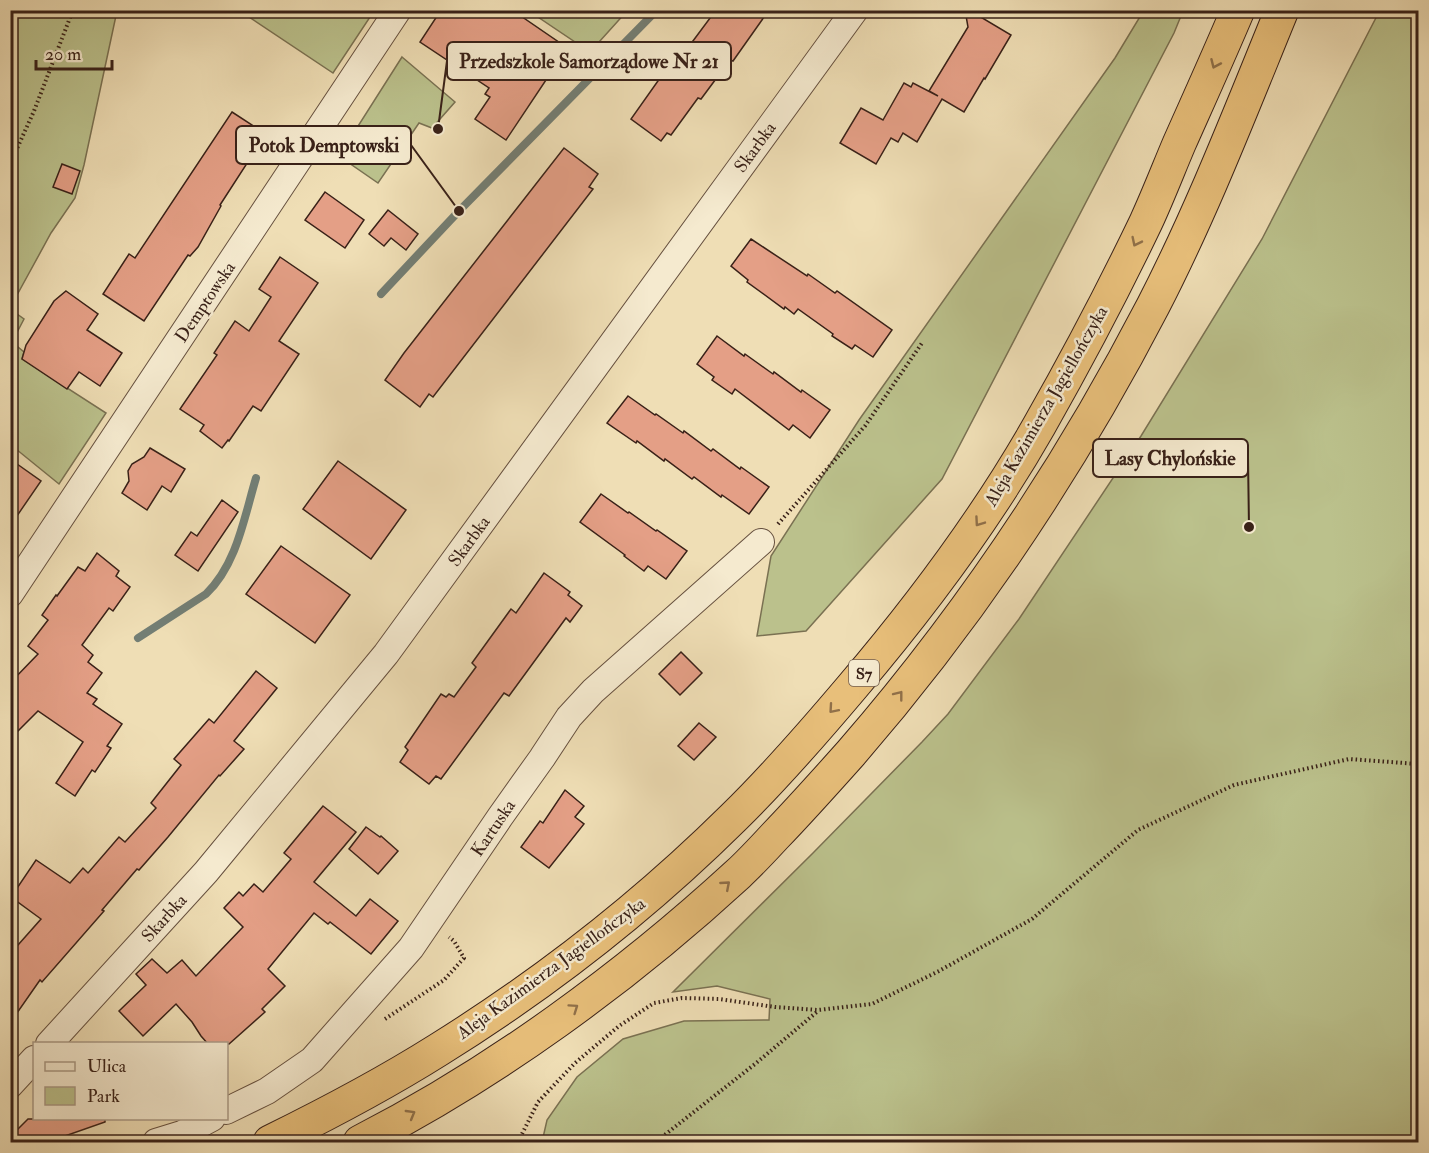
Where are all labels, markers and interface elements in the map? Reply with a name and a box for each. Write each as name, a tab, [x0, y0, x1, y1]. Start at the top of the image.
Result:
scale bar	[36, 33, 112, 71]
callout: Przedszkole Samorządowe Nr 21	[447, 42, 731, 80]
text: 20 m	[45, 43, 81, 66]
text: Przedszkole Samorządowe Nr 21	[459, 49, 719, 74]
one-way arrow	[1210, 58, 1222, 69]
street label: Skarbka	[729, 117, 782, 177]
callout: Potok Demptowski	[236, 126, 411, 164]
text: Potok Demptowski	[249, 133, 400, 159]
one-way arrow	[1131, 236, 1143, 247]
street label: Demptowska	[170, 257, 241, 347]
street label: Aleja Kazimierza Jagiellończyka	[979, 302, 1114, 511]
callout: Lasy Chylońskie	[1093, 439, 1248, 477]
text: Lasy Chylońskie	[1104, 446, 1236, 472]
street label: Skarbka	[443, 511, 496, 571]
one-way arrow	[975, 515, 986, 526]
road number: S7	[849, 660, 879, 686]
one-way arrow	[892, 690, 903, 701]
one-way arrow	[829, 702, 840, 713]
street label: Kartuska	[466, 795, 521, 861]
one-way arrow	[719, 881, 729, 892]
street label: Skarbka	[137, 889, 192, 947]
street label: Aleja Kazimierza Jagiellończyka	[452, 892, 650, 1045]
one-way arrow	[568, 1004, 579, 1015]
legend	[33, 1042, 228, 1120]
text: Ulica	[87, 1055, 127, 1078]
text: Park	[87, 1085, 120, 1108]
one-way arrow	[405, 1110, 415, 1122]

